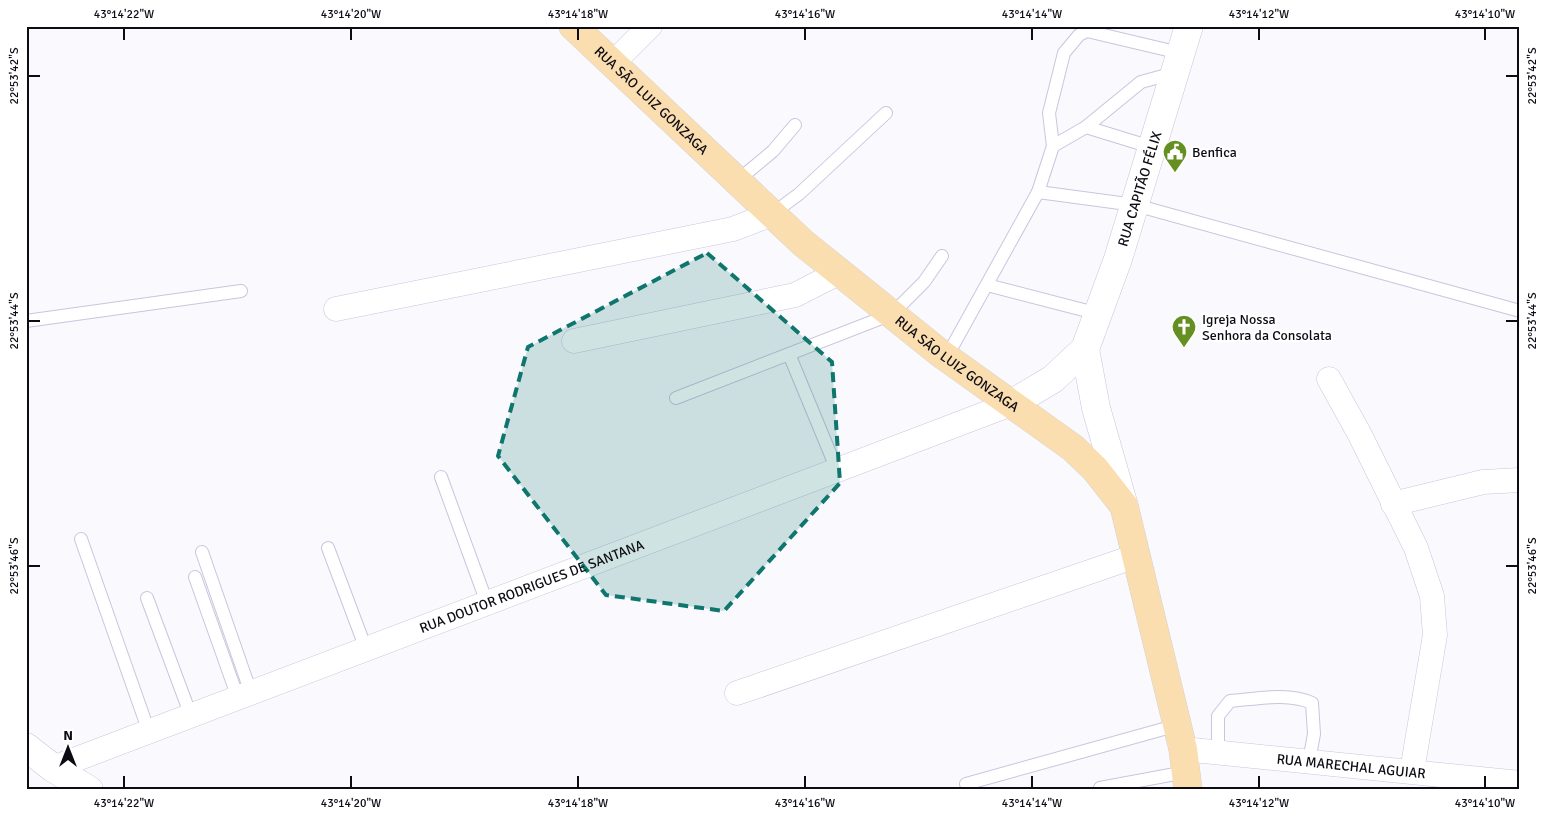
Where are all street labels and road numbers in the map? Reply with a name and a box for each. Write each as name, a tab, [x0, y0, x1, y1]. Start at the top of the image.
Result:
street label: RUA SÃO LUIZ GONZAGA	[591, 42, 712, 158]
street label: RUA CAPITÃO FÉLIX	[1114, 129, 1165, 248]
street label: RUA SÃO LUIZ GONZAGA	[892, 312, 1023, 416]
street label: RUA DOUTOR RODRIGUES DE SANTANA	[417, 536, 647, 636]
street label: RUA MARECHAL AGUIAR	[1276, 750, 1426, 782]

